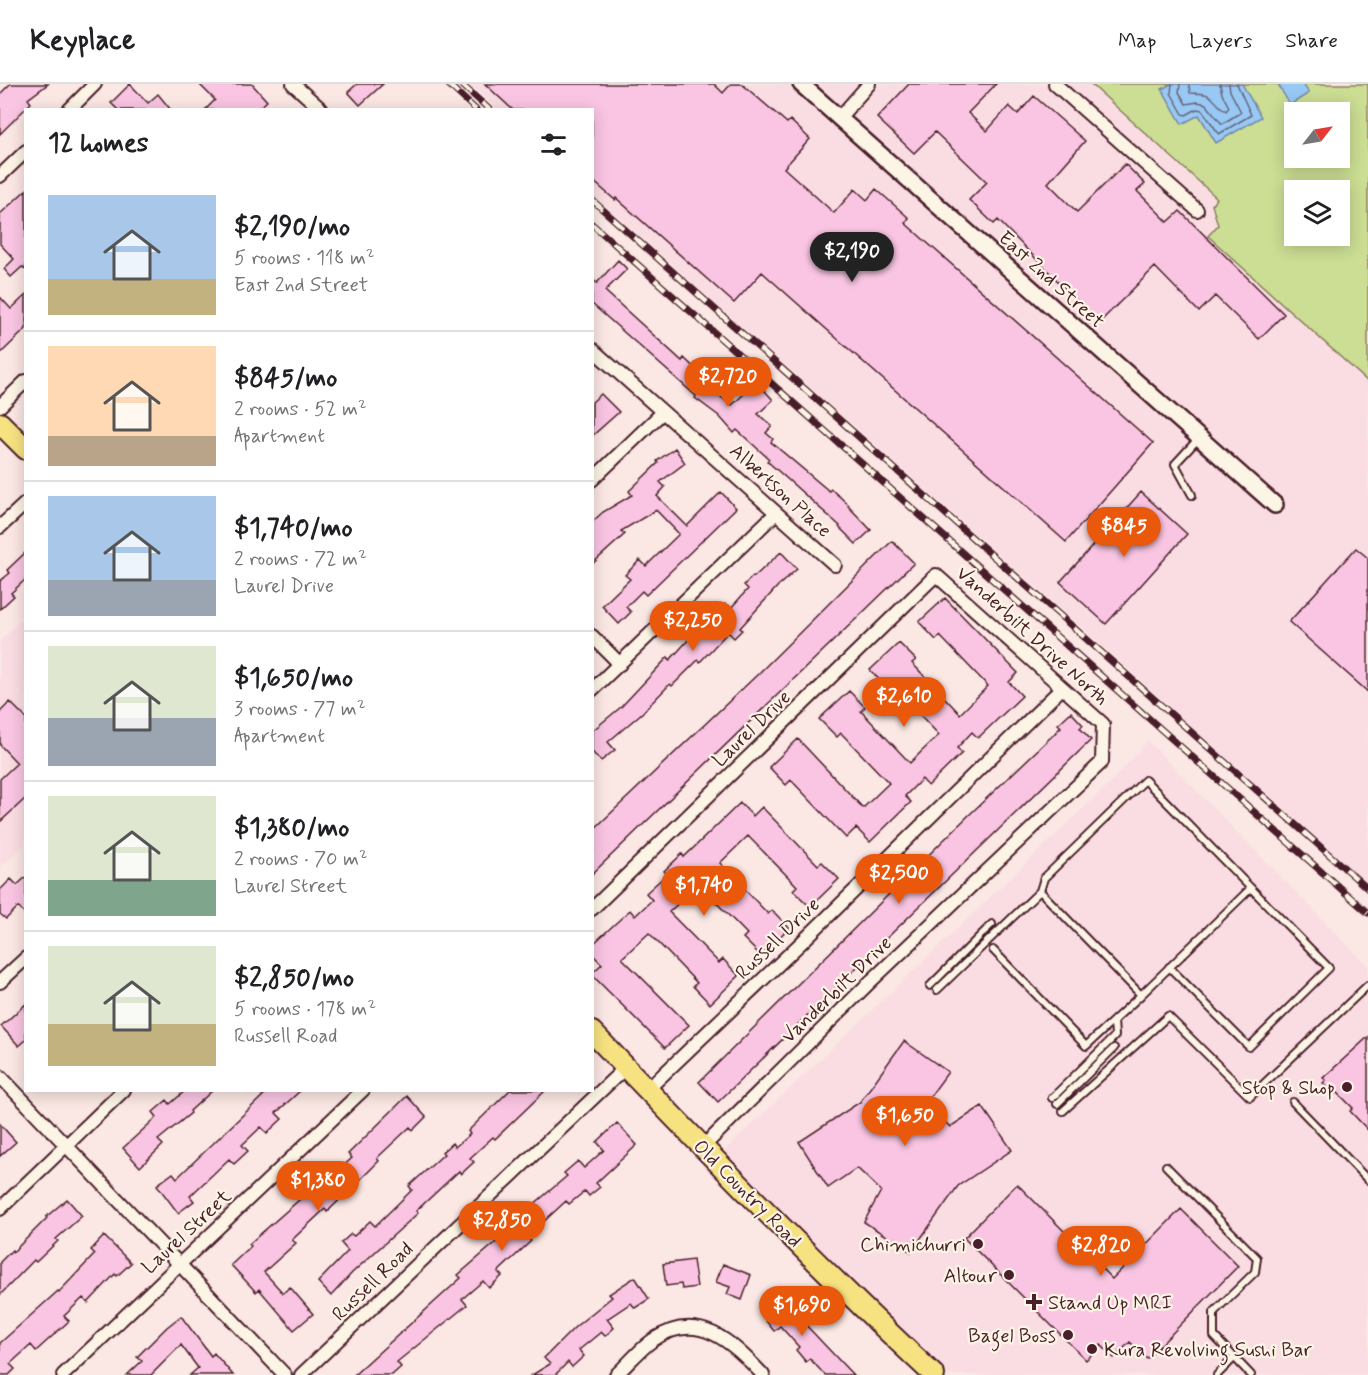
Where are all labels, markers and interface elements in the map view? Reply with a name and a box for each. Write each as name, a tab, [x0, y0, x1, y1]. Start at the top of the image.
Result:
text: Keyplace	[30, 23, 135, 60]
text: Map	[1118, 27, 1156, 55]
text: Layers	[1189, 27, 1252, 55]
text: Share	[1285, 27, 1338, 55]
north arrow	[1284, 102, 1350, 168]
map controls	[1284, 102, 1350, 246]
text: 12 homes	[48, 127, 148, 161]
icon: filters	[537, 128, 570, 161]
button: layers	[1284, 180, 1350, 246]
text: $2,190/mo	[234, 211, 350, 245]
icon: home	[96, 219, 168, 291]
street label: East 2nd Street	[992, 225, 1110, 335]
pin: $2,190	[803, 232, 901, 283]
text: $2,190	[824, 238, 880, 265]
text: 5 rooms · 118 m²	[234, 245, 375, 272]
text: East 2nd Street	[234, 272, 368, 299]
pin: $2,720	[679, 357, 777, 408]
text: $845/mo	[234, 362, 337, 396]
text: $2,720	[698, 363, 758, 390]
icon: home	[96, 370, 168, 442]
text: 2 rooms · 52 m²	[234, 396, 367, 423]
text: Apartment	[234, 423, 325, 450]
street label: Albertson Place	[723, 438, 837, 544]
pin: $845	[1088, 507, 1160, 558]
text: $1,740/mo	[234, 512, 353, 546]
text: $845	[1101, 513, 1147, 540]
icon: home	[96, 520, 168, 592]
text: 2 rooms · 72 m²	[234, 546, 367, 573]
street label: Vanderbilt Drive North	[950, 560, 1114, 712]
text: Laurel Drive	[234, 573, 334, 600]
pin: $2,250	[644, 601, 742, 652]
text: $2,250	[664, 607, 722, 634]
text: $1,650/mo	[234, 662, 353, 696]
icon: home	[96, 670, 168, 742]
pin: $2,610	[855, 677, 953, 728]
text: $2,610	[876, 683, 932, 710]
street label: Laurel Drive	[707, 685, 797, 774]
text: 3 rooms · 77 m²	[234, 696, 366, 723]
text: Apartment	[234, 723, 325, 750]
text: $1,380/mo	[234, 812, 349, 846]
icon: home	[96, 820, 168, 892]
text: 2 rooms · 70 m²	[234, 846, 368, 873]
pin: $2,500	[850, 854, 948, 905]
text: $2,500	[869, 860, 929, 887]
pin: $1,740	[655, 866, 753, 917]
text: $1,740	[675, 872, 733, 899]
text: Laurel Street	[234, 873, 347, 900]
street label: Russell Drive	[730, 892, 826, 986]
street label: Vanderbilt Drive	[776, 930, 898, 1050]
text: $2,850/mo	[234, 962, 354, 996]
icon: home	[96, 970, 168, 1042]
text: 5 rooms · 178 m²	[234, 996, 376, 1023]
text: Russell Road	[234, 1023, 337, 1050]
place label: Stop & Shop	[1242, 1075, 1335, 1102]
marker: Stop & Shop	[1340, 1080, 1354, 1094]
pin: $1,650	[856, 1096, 954, 1147]
text: $1,650	[876, 1102, 934, 1129]
street label: Old Country Road	[687, 1134, 807, 1254]
pin: $1,380	[269, 1161, 367, 1212]
text: $1,380	[290, 1167, 346, 1194]
street label: Laurel Street	[136, 1183, 238, 1281]
pin: $2,850	[453, 1201, 551, 1252]
text: $2,850	[472, 1207, 532, 1234]
pin: $2,820	[1052, 1226, 1150, 1277]
place label: Chimichurri	[860, 1232, 966, 1259]
text: $2,820	[1071, 1232, 1131, 1259]
street label: Russell Road	[326, 1236, 420, 1328]
marker: Chimichurri	[971, 1237, 985, 1251]
place label: Altour	[943, 1263, 998, 1290]
marker: Altour	[1002, 1268, 1016, 1282]
pin: $1,690	[753, 1286, 851, 1337]
place label: Stand Up MRI	[1048, 1290, 1172, 1317]
text: $1,690	[773, 1292, 831, 1319]
marker: Stand Up MRI	[1025, 1293, 1043, 1311]
place label: Bagel Boss	[968, 1323, 1056, 1352]
marker: Bagel Boss	[1061, 1328, 1075, 1342]
place label: Kura Revolving Sushi Bar	[1104, 1337, 1313, 1366]
marker: Kura Revolving Sushi Bar	[1085, 1342, 1099, 1356]

